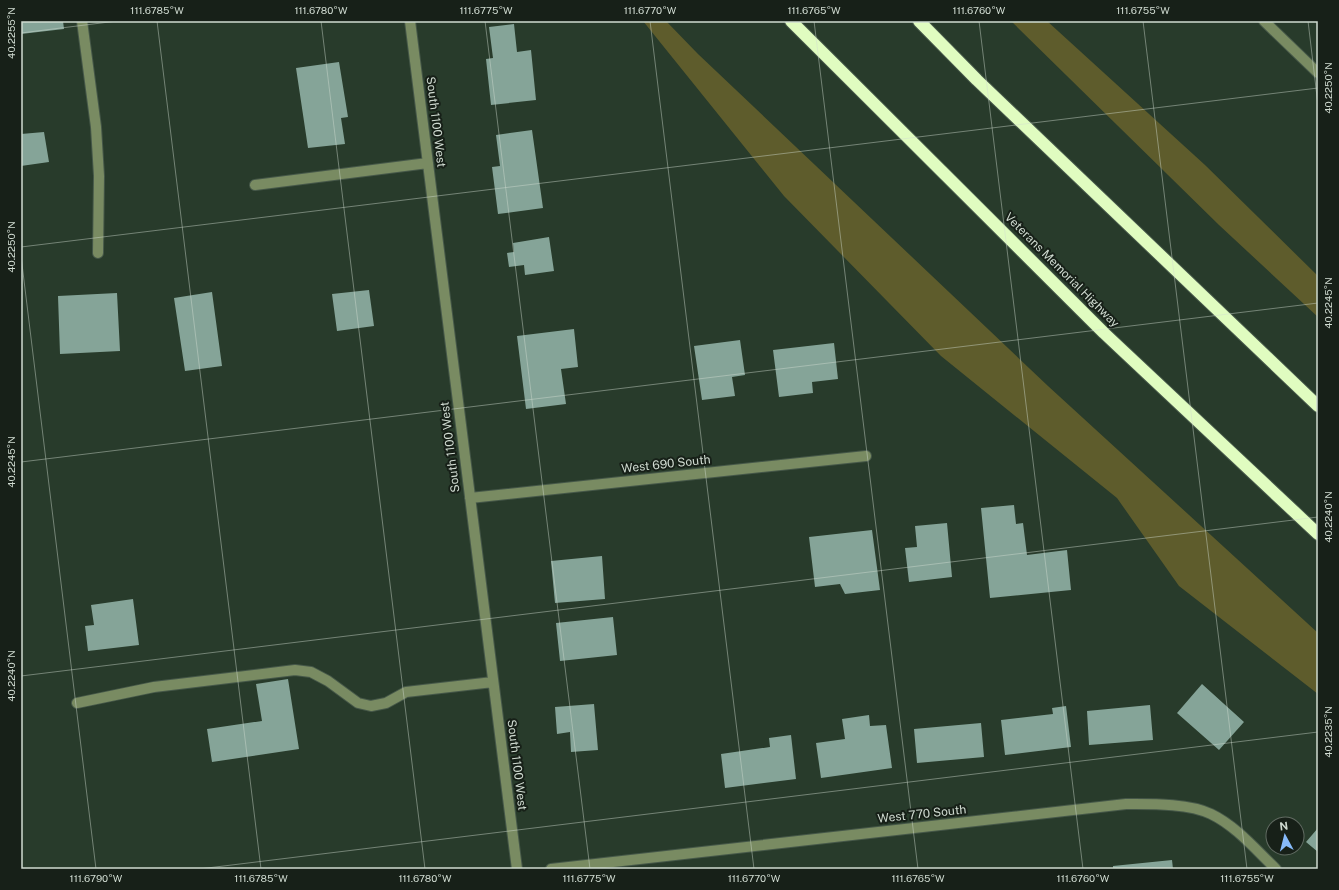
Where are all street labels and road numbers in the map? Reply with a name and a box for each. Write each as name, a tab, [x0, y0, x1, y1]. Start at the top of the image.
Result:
street label: South 1100 West	[423, 76, 449, 169]
street label: Veterans Memorial Highway	[1002, 210, 1123, 331]
street label: South 1100 West	[437, 400, 463, 493]
street label: West 690 South	[621, 452, 711, 476]
street label: South 1100 West	[504, 719, 530, 812]
street label: West 770 South	[877, 802, 967, 826]

